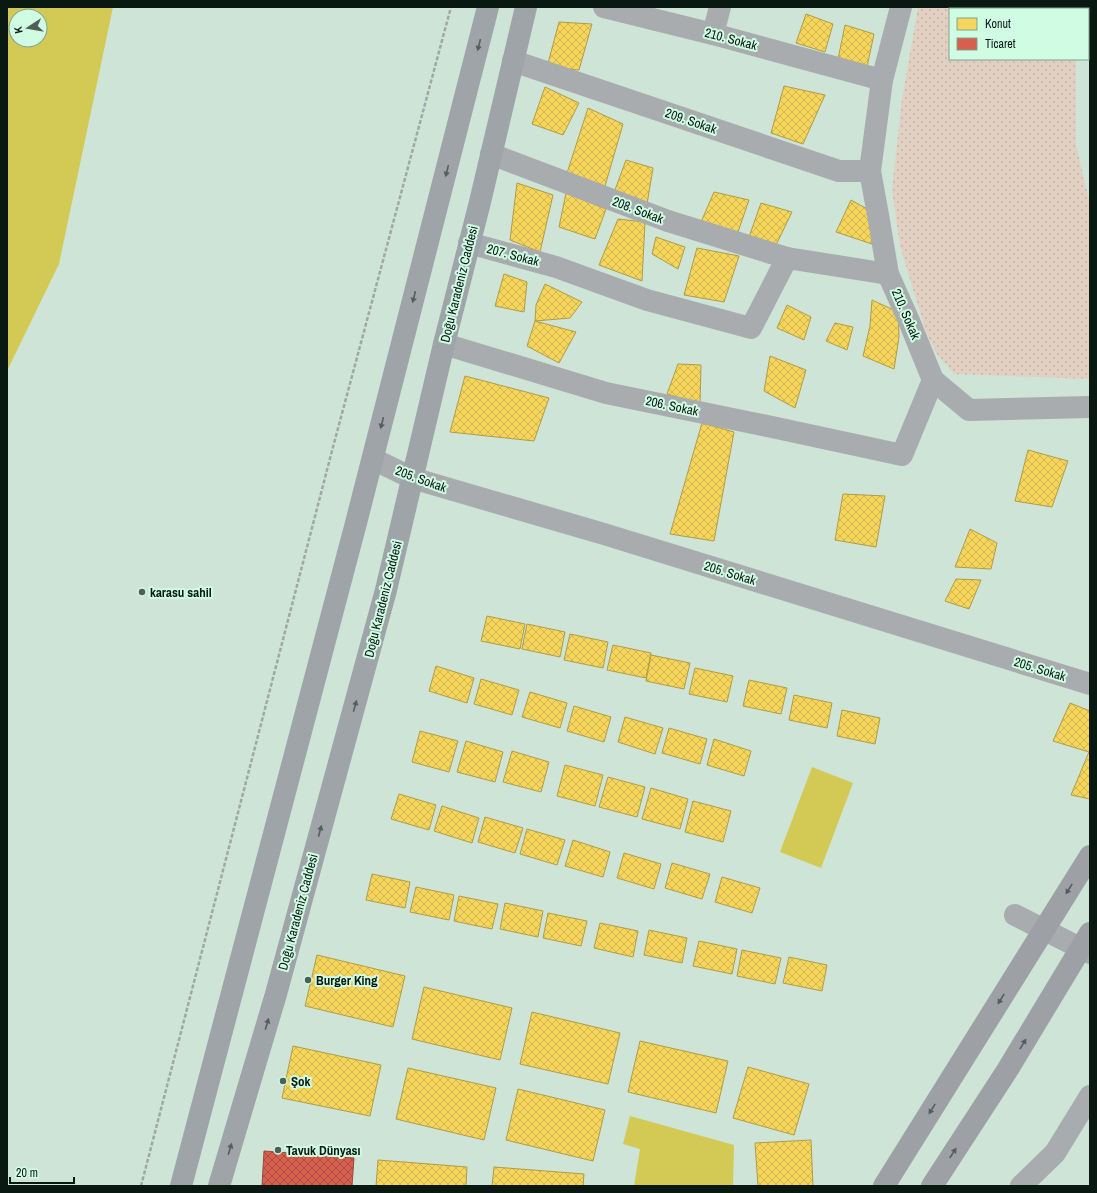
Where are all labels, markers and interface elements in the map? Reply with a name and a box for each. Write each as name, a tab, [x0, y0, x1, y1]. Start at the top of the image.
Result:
north arrow	[8, 8, 48, 48]
legend	[949, 8, 1089, 60]
text: Konut	[985, 16, 1011, 32]
street label: 210. Sokak	[703, 24, 760, 54]
text: K	[11, 25, 26, 35]
text: Ticaret	[985, 36, 1016, 52]
one-way arrow	[476, 39, 482, 51]
street label: 209. Sokak	[663, 104, 720, 138]
one-way arrow	[443, 165, 449, 177]
street label: 208. Sokak	[610, 193, 667, 228]
street label: Doğu Karadeniz Caddesi	[436, 224, 482, 344]
street label: 207. Sokak	[485, 240, 542, 270]
street label: 210. Sokak	[888, 286, 925, 342]
one-way arrow	[411, 290, 417, 303]
street label: 206. Sokak	[644, 392, 701, 420]
one-way arrow	[379, 417, 385, 429]
street label: 205. Sokak	[393, 462, 450, 496]
street label: Doğu Karadeniz Caddesi	[360, 539, 406, 659]
street label: 205. Sokak	[702, 557, 759, 589]
place label: karasu sahil	[150, 584, 212, 601]
marker: karasu sahil	[137, 587, 147, 597]
street label: 205. Sokak	[1012, 653, 1069, 685]
one-way arrow	[352, 700, 358, 712]
one-way arrow	[318, 825, 324, 838]
street label: Doğu Karadeniz Caddesi	[274, 852, 322, 972]
one-way arrow	[1066, 883, 1073, 895]
place label: Burger King	[316, 972, 378, 989]
marker: Burger King	[303, 975, 313, 985]
one-way arrow	[997, 993, 1004, 1005]
one-way arrow	[264, 1018, 270, 1030]
one-way arrow	[1020, 1038, 1027, 1050]
place label: Şok	[291, 1073, 311, 1090]
marker: Şok	[278, 1076, 288, 1086]
one-way arrow	[928, 1104, 936, 1115]
one-way arrow	[227, 1142, 233, 1154]
place label: Tavuk Dünyası	[286, 1142, 361, 1159]
marker: Tavuk Dünyası	[273, 1145, 283, 1155]
one-way arrow	[950, 1147, 957, 1159]
scale bar	[10, 1159, 74, 1185]
text: 20 m	[16, 1165, 38, 1181]

